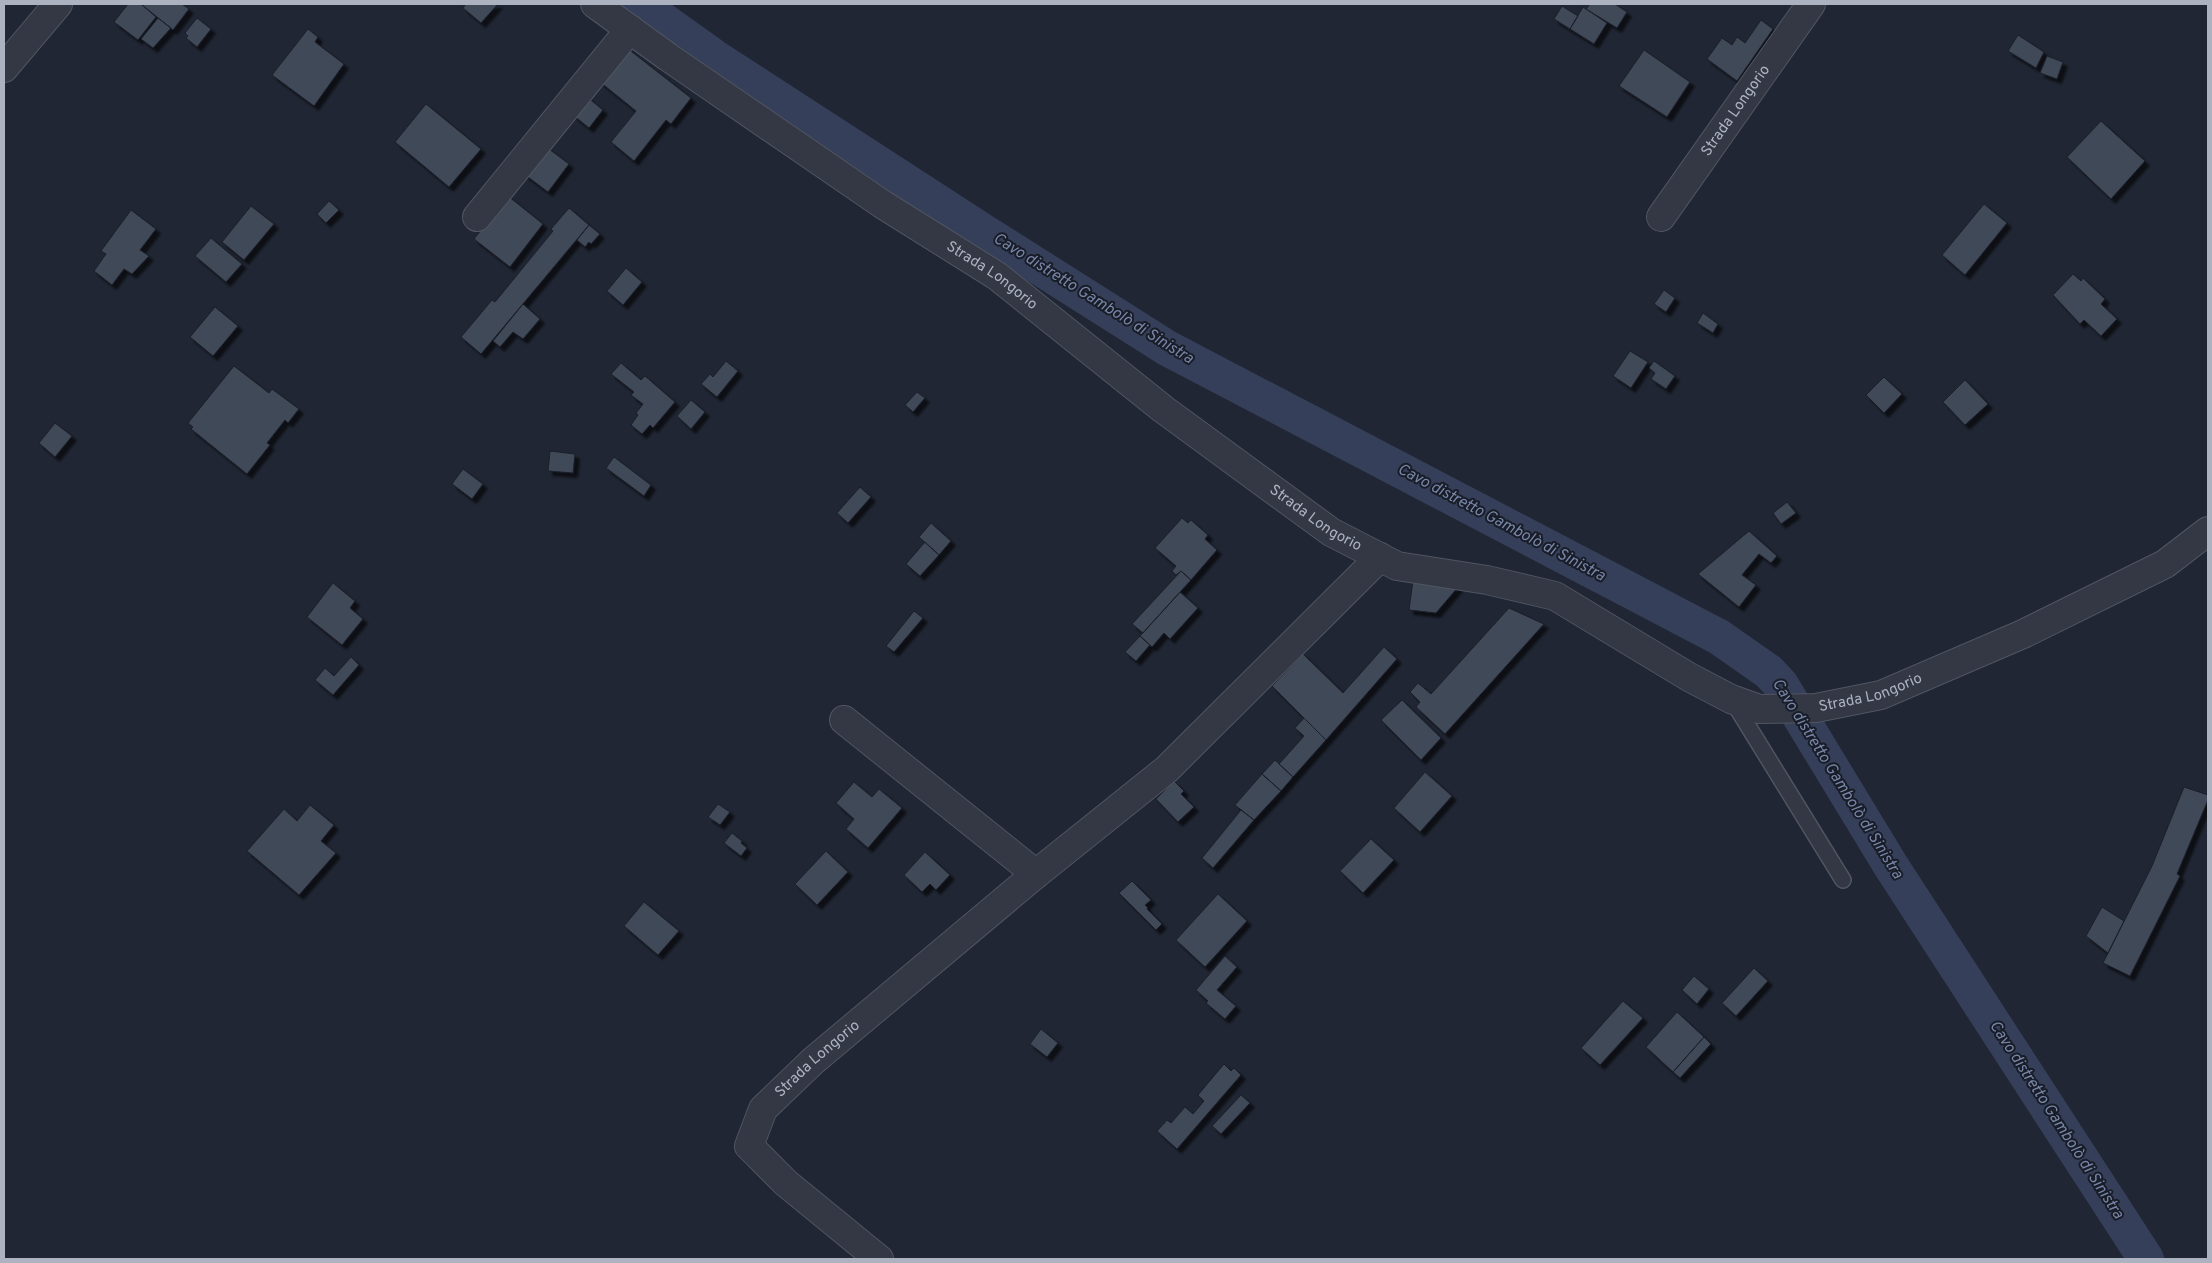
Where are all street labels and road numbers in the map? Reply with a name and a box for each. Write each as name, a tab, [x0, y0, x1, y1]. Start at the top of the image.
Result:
street label: Strada Longorio	[1697, 61, 1775, 160]
street label: Strada Longorio	[943, 237, 1041, 314]
street label: Strada Longorio	[1266, 481, 1365, 556]
street label: Strada Longorio	[1817, 669, 1925, 717]
street label: Strada Longorio	[771, 1016, 864, 1102]

